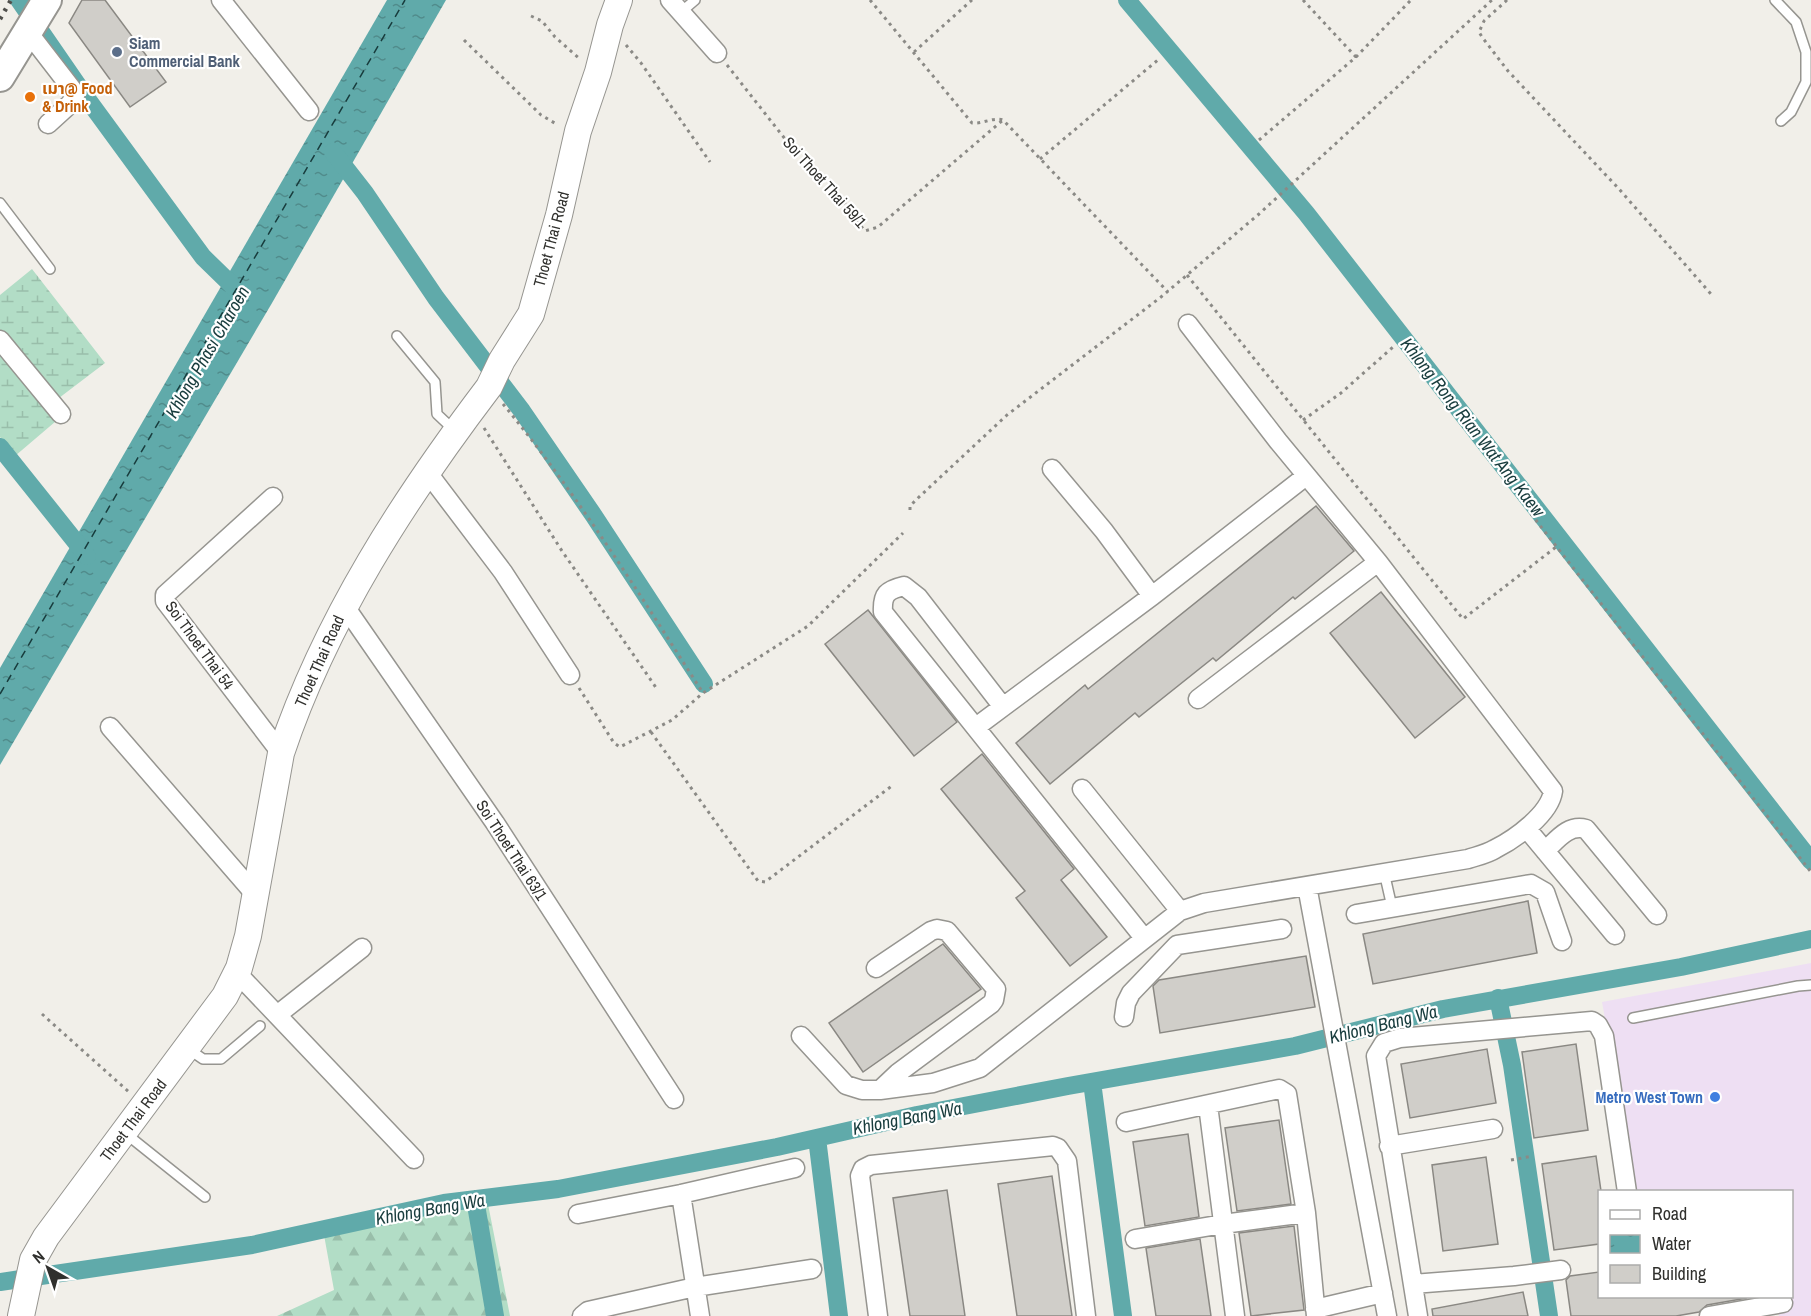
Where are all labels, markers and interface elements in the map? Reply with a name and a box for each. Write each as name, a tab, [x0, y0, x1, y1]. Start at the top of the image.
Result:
place label: Siam Commercial Bank	[129, 32, 241, 72]
marker: Siam Commercial Bank	[110, 45, 124, 59]
place label: เมา@ Food & Drink	[42, 77, 113, 117]
marker: เมา@ Food & Drink	[23, 90, 37, 104]
street label: Soi Thoet Thai 59/1	[778, 132, 872, 233]
street label: Thoet Thai Road	[528, 189, 574, 289]
water label: Khlong Phasi Charoen	[159, 281, 255, 423]
water label: Khlong Rong Rian Wat Ang Kaew	[1395, 332, 1552, 523]
street label: Soi Thoet Thai 54	[160, 596, 240, 694]
street label: Thoet Thai Road	[289, 612, 349, 710]
street label: Soi Thoet Thai 63/1	[471, 796, 553, 905]
water label: Khlong Bang Wa	[1326, 999, 1440, 1049]
street label: Thoet Thai Road	[95, 1074, 171, 1166]
place label: Metro West Town	[1596, 1086, 1703, 1108]
marker: Metro West Town	[1708, 1090, 1722, 1104]
water label: Khlong Bang Wa	[850, 1095, 964, 1141]
water label: Khlong Bang Wa	[373, 1187, 487, 1231]
legend	[1598, 1190, 1793, 1298]
text: Road	[1652, 1201, 1687, 1226]
text: Water	[1652, 1231, 1691, 1256]
north arrow	[18, 1238, 78, 1298]
text: N	[28, 1245, 49, 1268]
text: Building	[1652, 1261, 1707, 1286]

